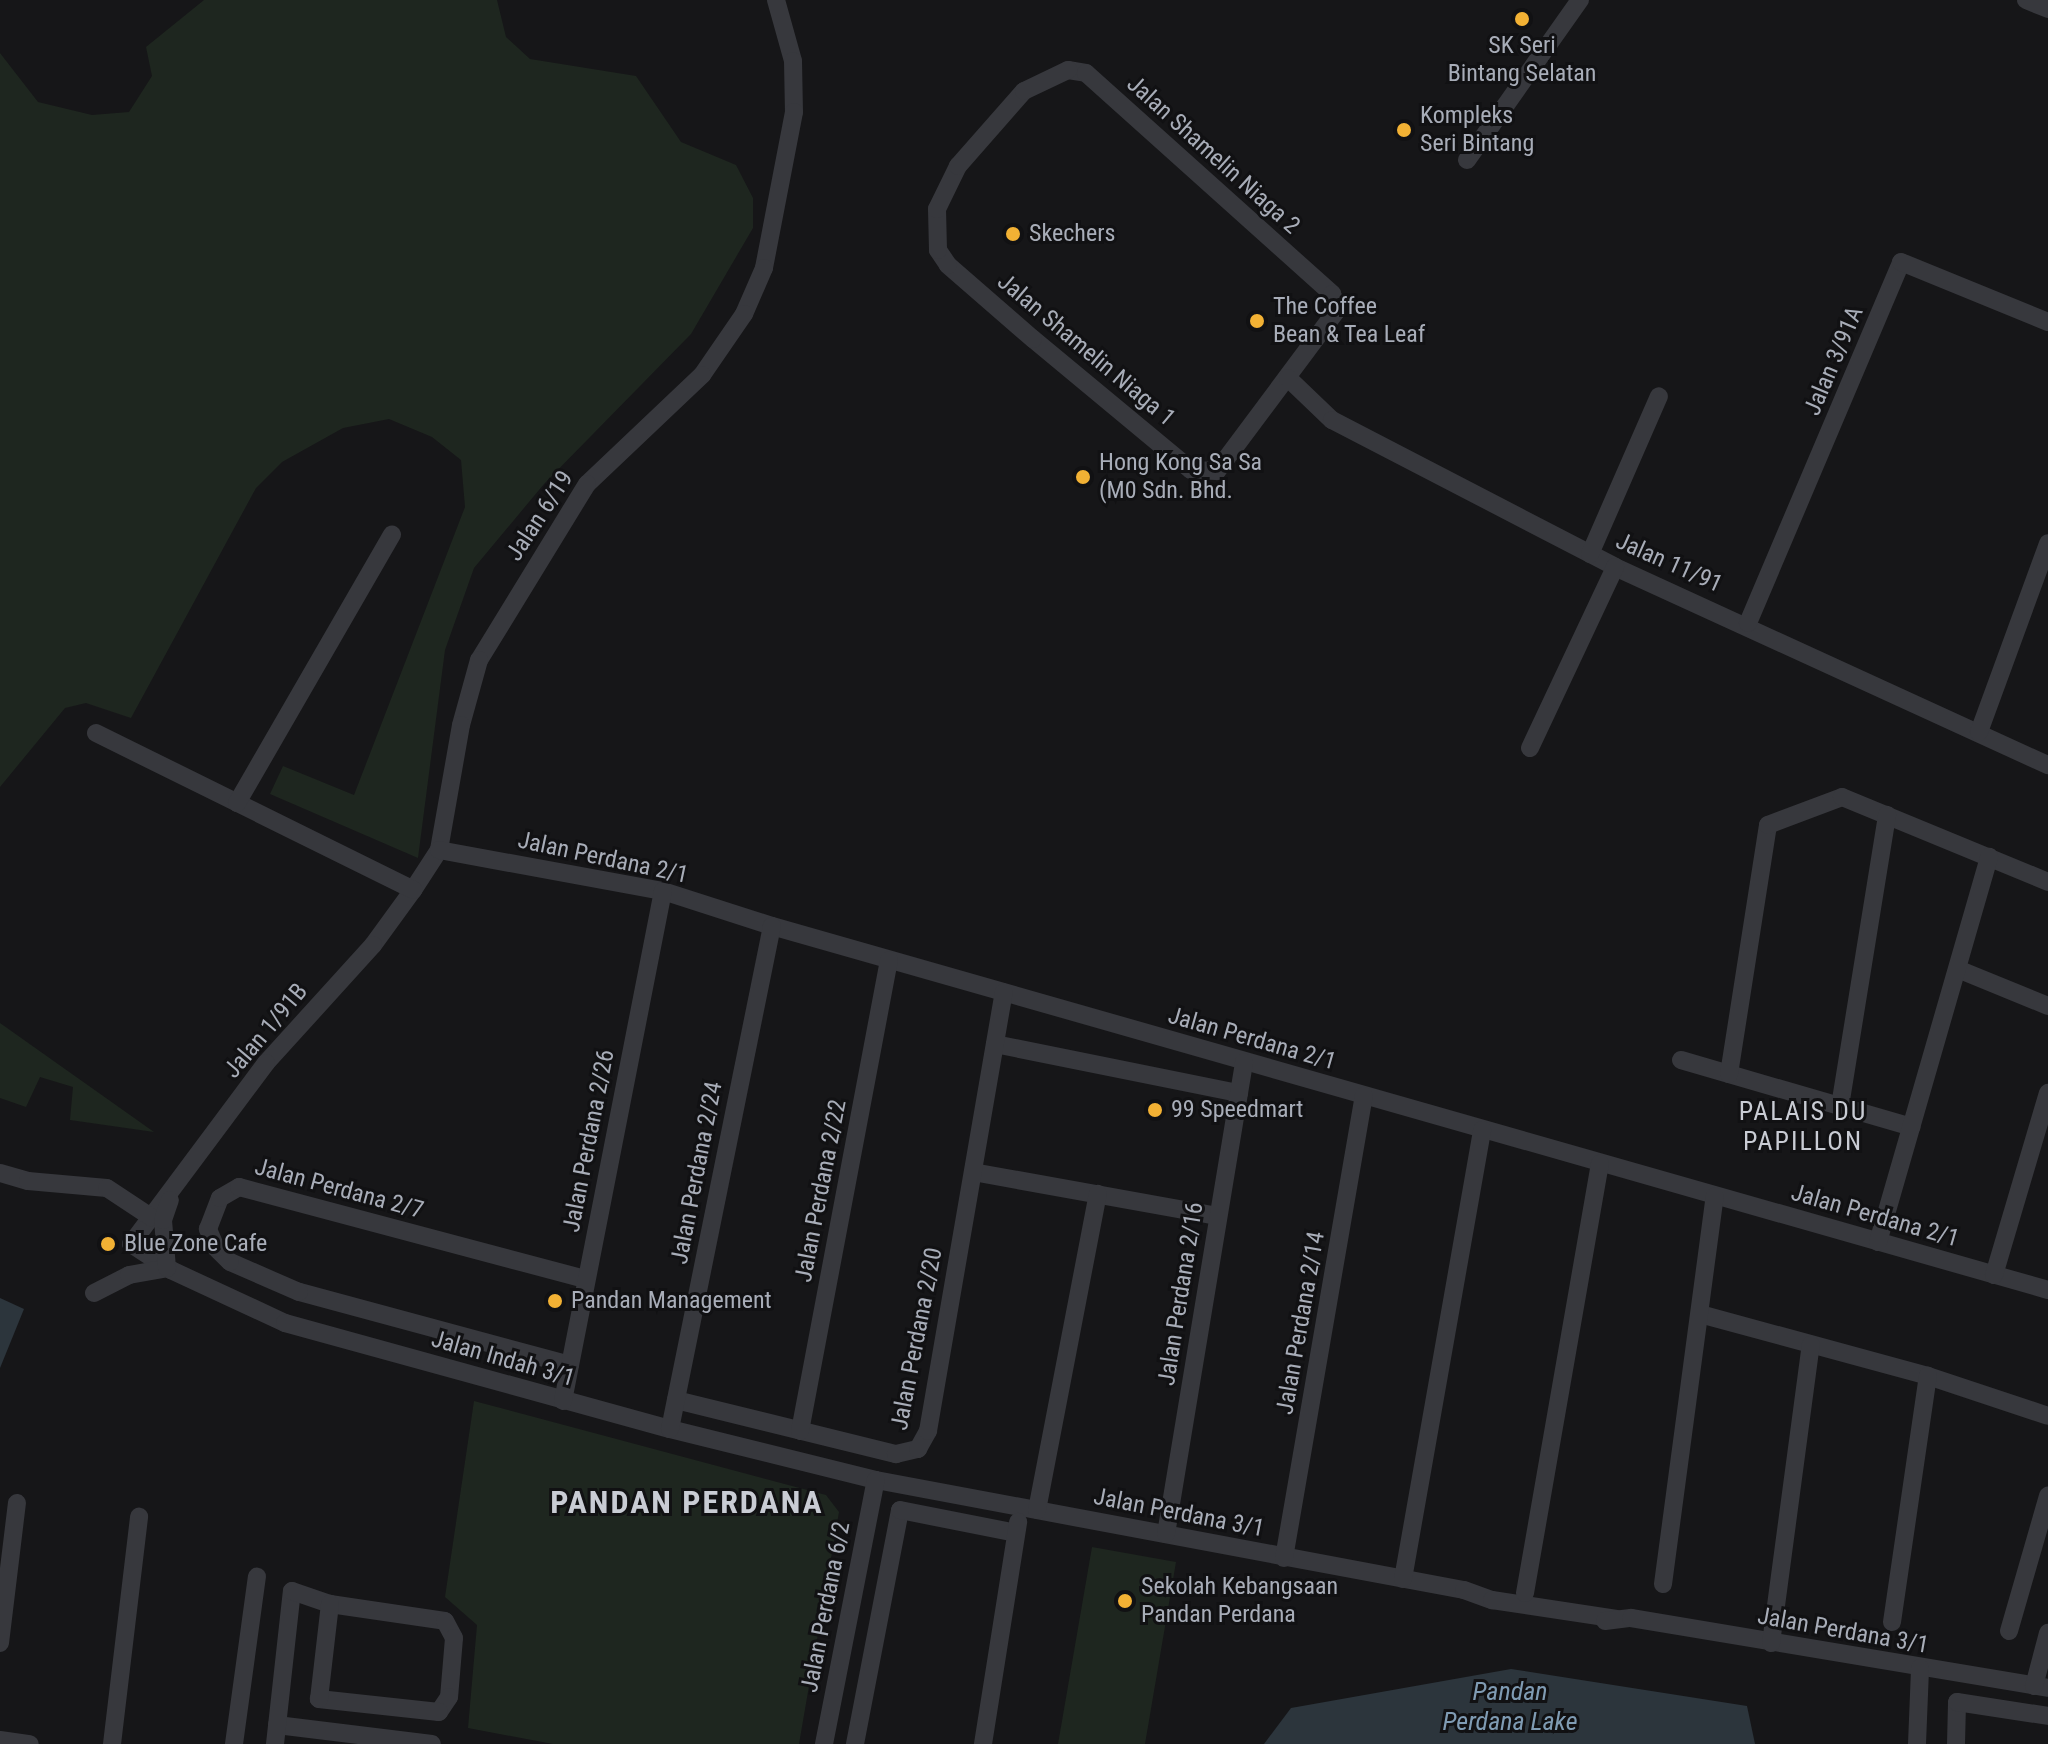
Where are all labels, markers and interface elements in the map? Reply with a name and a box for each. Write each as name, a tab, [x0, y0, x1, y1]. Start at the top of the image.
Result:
marker: SK Seri Bintang Selatan	[1513, 10, 1531, 28]
place label: SK Seri Bintang Selatan	[1448, 32, 1596, 88]
street label: Jalan Shamelin Niaga 2	[1121, 70, 1305, 240]
place label: Kompleks Seri Bintang	[1420, 102, 1534, 158]
marker: Kompleks Seri Bintang	[1395, 121, 1413, 139]
place label: Skechers	[1029, 220, 1115, 248]
marker: Skechers	[1004, 225, 1022, 243]
street label: Jalan Shamelin Niaga 1	[991, 267, 1181, 433]
place label: The Coffee Bean & Tea Leaf	[1273, 293, 1426, 349]
street label: Jalan 3/91A	[1798, 302, 1870, 420]
marker: The Coffee Bean & Tea Leaf	[1248, 312, 1266, 330]
place label: Hong Kong Sa Sa (M0 Sdn. Bhd.	[1099, 449, 1262, 505]
street label: Jalan 6/19	[500, 466, 580, 566]
marker: Hong Kong Sa Sa (M0 Sdn. Bhd.	[1074, 468, 1092, 486]
street label: Jalan 11/91	[1611, 527, 1727, 599]
street label: Jalan Perdana 2/1	[515, 826, 691, 890]
street label: Jalan 1/91B	[218, 978, 314, 1084]
street label: Jalan Perdana 2/1	[1165, 1001, 1339, 1077]
street label: Jalan Perdana 2/26	[557, 1047, 621, 1235]
street label: Jalan Perdana 2/24	[665, 1079, 729, 1267]
place label: 99 Speedmart	[1171, 1096, 1303, 1124]
district label: PALAIS DU PAPILLON	[1739, 1096, 1867, 1158]
street label: Jalan Perdana 2/22	[789, 1097, 853, 1285]
marker: 99 Speedmart	[1146, 1101, 1164, 1119]
street label: Jalan Perdana 2/7	[252, 1153, 426, 1225]
street label: Jalan Perdana 2/1	[1788, 1178, 1962, 1254]
street label: Jalan Perdana 2/16	[1152, 1200, 1210, 1388]
street label: Jalan Perdana 2/14	[1271, 1229, 1331, 1417]
place label: Blue Zone Cafe	[124, 1230, 267, 1258]
marker: Blue Zone Cafe	[99, 1235, 117, 1253]
street label: Jalan Perdana 2/20	[885, 1245, 949, 1433]
place label: Pandan Management	[571, 1287, 772, 1315]
marker: Pandan Management	[546, 1292, 564, 1310]
street label: Jalan Indah 3/1	[428, 1325, 578, 1393]
street label: Jalan Perdana 3/1	[1091, 1482, 1267, 1544]
district label: PANDAN PERDANA	[550, 1483, 824, 1521]
street label: Jalan Perdana 6/2	[795, 1519, 857, 1695]
place label: Sekolah Kebangsaan Pandan Perdana	[1141, 1573, 1338, 1629]
marker: Sekolah Kebangsaan Pandan Perdana	[1116, 1592, 1134, 1610]
street label: Jalan Perdana 3/1	[1755, 1602, 1931, 1660]
water label: Pandan Perdana Lake	[1443, 1676, 1577, 1738]

